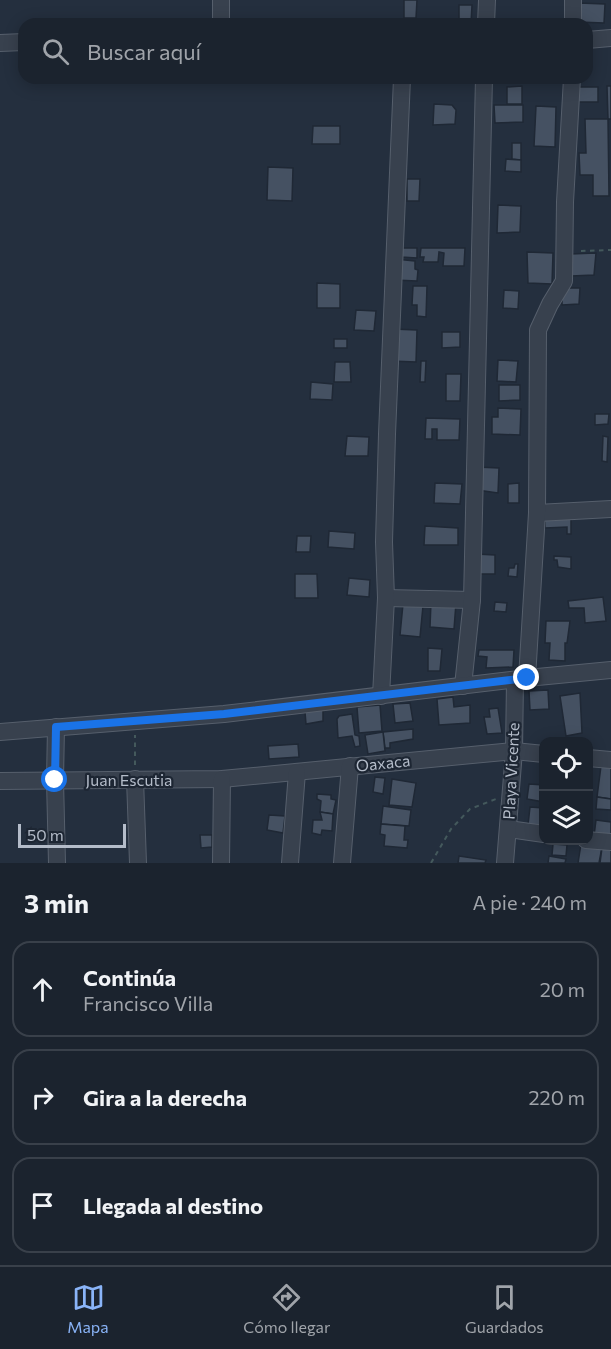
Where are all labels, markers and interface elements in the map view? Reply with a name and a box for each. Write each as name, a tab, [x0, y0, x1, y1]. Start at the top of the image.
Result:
search box	[18, 18, 593, 84]
icon: search	[39, 35, 72, 68]
text: Buscar aquí	[87, 38, 201, 65]
route end	[513, 664, 539, 690]
street label: Playa Vicente	[498, 722, 523, 820]
map controls	[539, 737, 593, 845]
button: locate	[539, 737, 593, 791]
street label: Oaxaca	[355, 750, 411, 775]
route start	[41, 766, 67, 792]
street label: Juan Escutia	[86, 770, 172, 789]
button: layers	[539, 791, 593, 845]
scale bar	[18, 821, 126, 848]
text: 50 m	[27, 825, 64, 844]
text: 3 min	[24, 887, 89, 918]
text: A pie · 240 m	[472, 890, 587, 914]
text: Continúa	[83, 964, 176, 991]
icon: ahead	[26, 973, 59, 1006]
text: 20 m	[540, 977, 585, 1001]
text: Francisco Villa	[83, 991, 213, 1015]
icon: right	[26, 1081, 59, 1114]
text: Gira a la derecha	[83, 1084, 247, 1111]
text: 220 m	[529, 1085, 585, 1109]
icon: arrive	[26, 1189, 59, 1222]
text: Llegada al destino	[83, 1192, 263, 1219]
tab: Mapa	[67, 1281, 109, 1336]
tab: Cómo llegar	[243, 1281, 330, 1336]
tab: Guardados	[465, 1281, 544, 1336]

